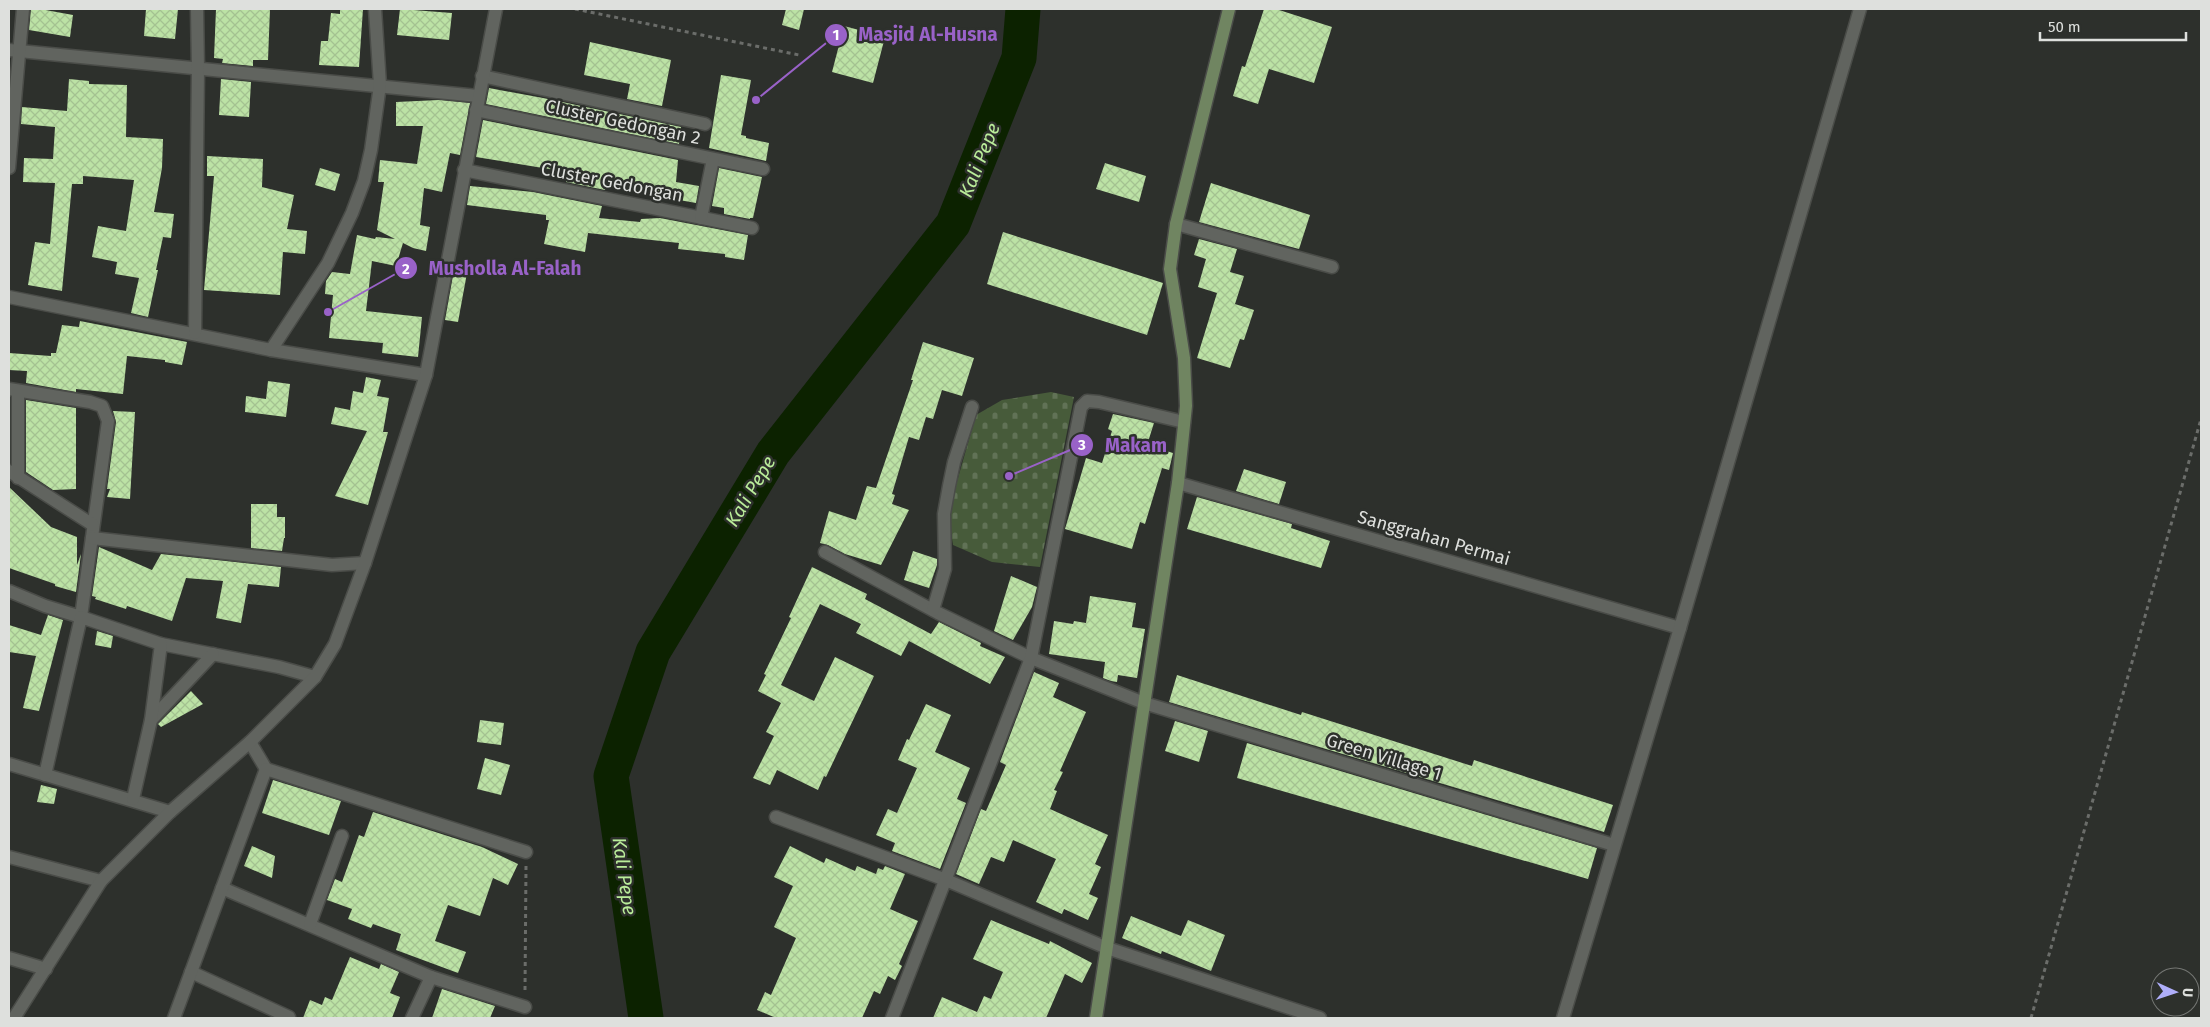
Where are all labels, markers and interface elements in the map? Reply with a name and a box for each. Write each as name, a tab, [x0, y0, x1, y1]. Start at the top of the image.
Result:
scale bar	[2040, 10, 2186, 42]
callout: Masjid Al-Husna	[823, 18, 1008, 52]
text: 50 m	[2048, 18, 2081, 36]
text: Masjid Al-Husna	[858, 23, 998, 46]
text: 1	[833, 26, 839, 44]
street label: Cluster Gedongan 2	[544, 95, 703, 149]
water label: Kali Pepe	[954, 119, 1005, 201]
street label: Cluster Gedongan	[539, 157, 685, 207]
callout: Musholla Al-Falah	[393, 251, 591, 285]
text: Musholla Al-Falah	[429, 257, 581, 280]
text: 2	[402, 260, 410, 278]
callout: Makam	[1070, 428, 1177, 462]
text: Makam	[1105, 434, 1167, 457]
text: 3	[1077, 436, 1086, 454]
water label: Kali Pepe	[720, 452, 781, 531]
street label: Sanggrahan Permai	[1355, 506, 1513, 570]
street label: Green Village 1	[1324, 729, 1444, 785]
water label: Kali Pepe	[608, 836, 641, 917]
north arrow	[2150, 967, 2200, 1017]
text: U	[2179, 988, 2196, 998]

